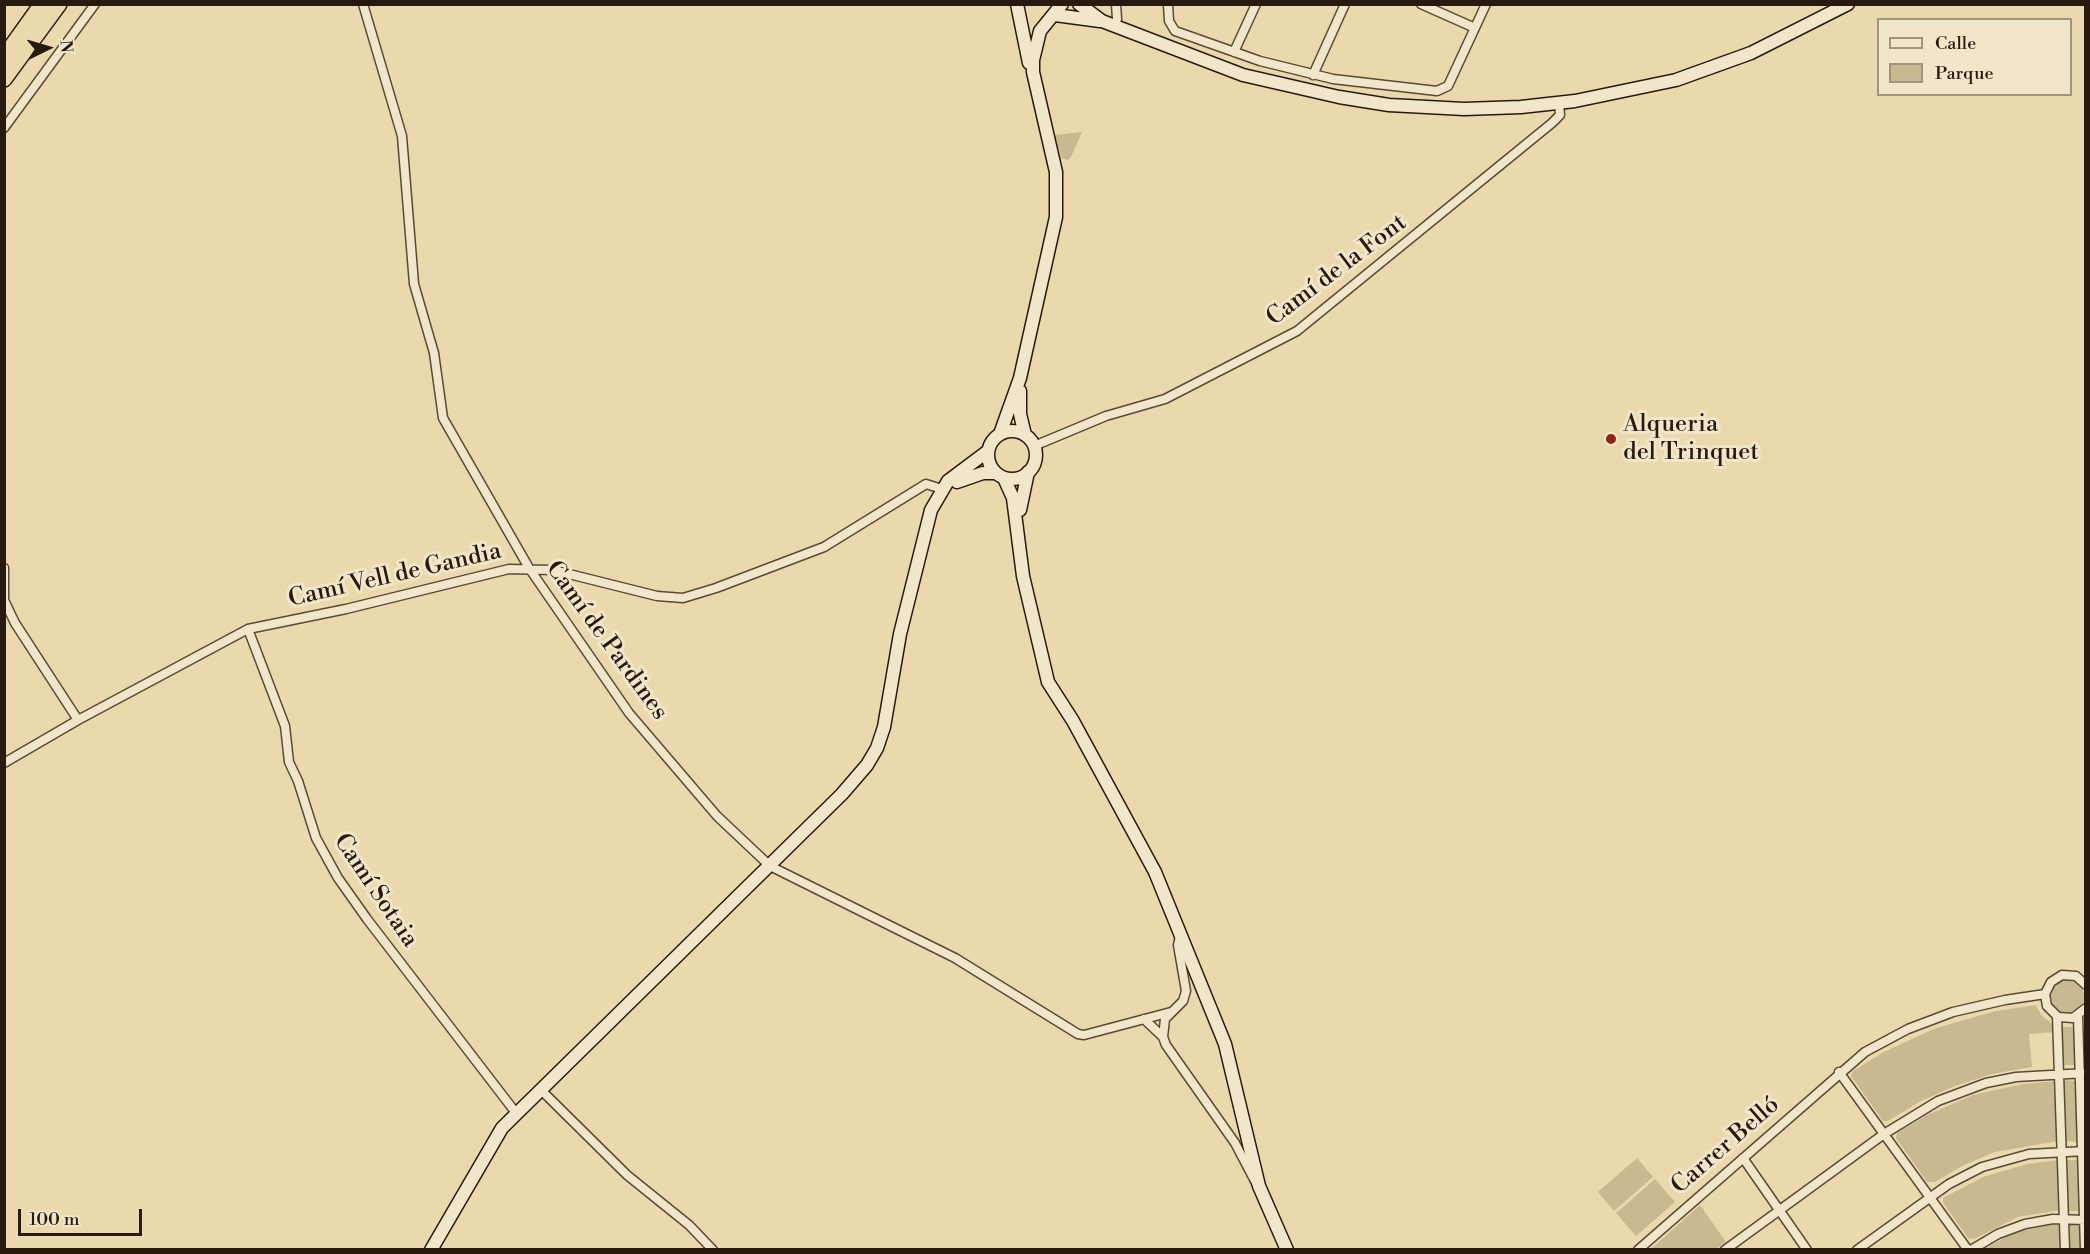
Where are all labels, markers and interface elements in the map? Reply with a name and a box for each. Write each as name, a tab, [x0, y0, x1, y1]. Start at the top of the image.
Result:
north arrow	[18, 18, 78, 78]
legend	[1877, 18, 2072, 96]
text: Calle	[1935, 32, 1976, 55]
text: N	[55, 39, 76, 54]
text: Parque	[1935, 62, 1994, 85]
street label: Camí de la Font	[1261, 209, 1413, 333]
place label: Alqueria del Trinquet	[1623, 411, 1759, 467]
marker: Alqueria del Trinquet	[1604, 432, 1618, 446]
street label: Camí Vell de Gandia	[286, 538, 504, 614]
street label: Camí de Pardines	[539, 556, 673, 726]
street label: Camí Sotaia	[327, 829, 423, 953]
street label: Carrer Belló	[1666, 1091, 1786, 1201]
scale bar	[21, 1197, 146, 1235]
text: 100 m	[29, 1208, 80, 1231]

